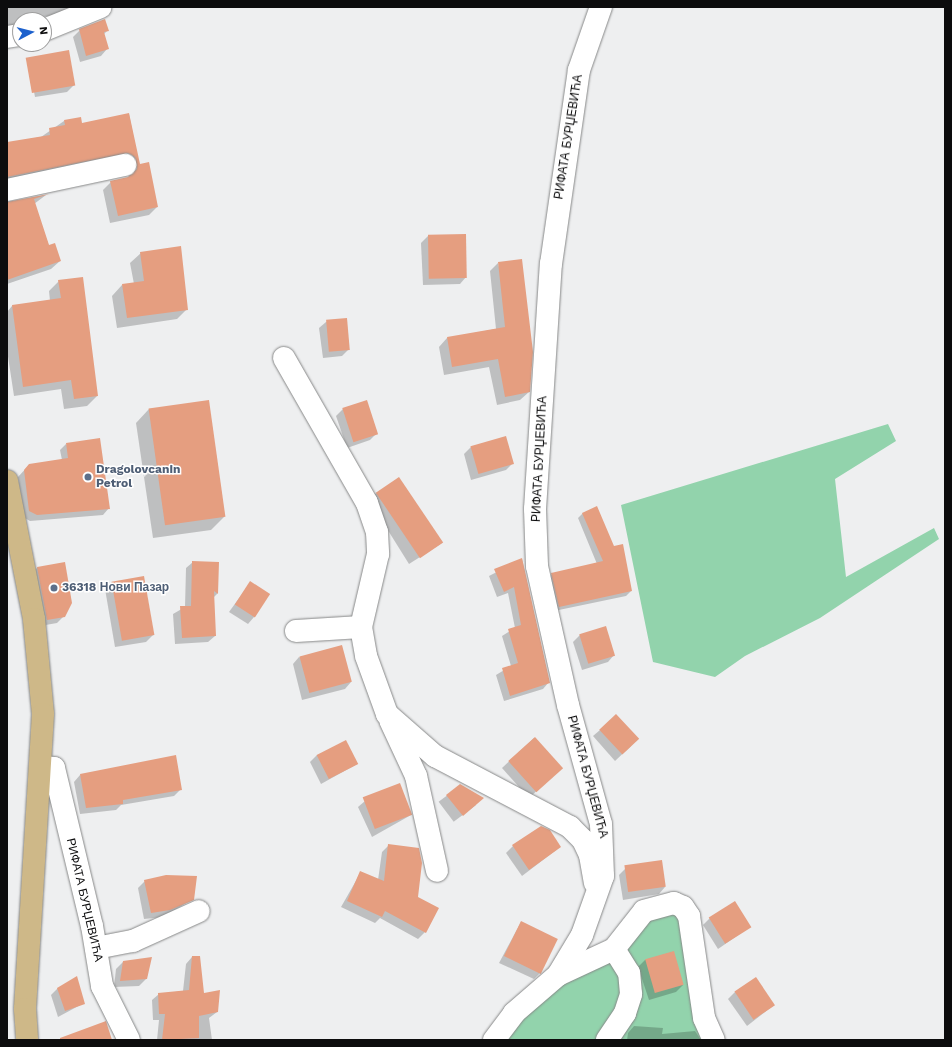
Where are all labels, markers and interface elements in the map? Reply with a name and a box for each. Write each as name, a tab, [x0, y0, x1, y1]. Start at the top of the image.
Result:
north arrow	[12, 12, 52, 52]
text: N	[36, 26, 50, 35]
street label: РИФАТА БУРЏЕВИЋА	[552, 73, 586, 201]
street label: РИФАТА БУРЏЕВИЋА	[530, 396, 550, 522]
place label: Dragolovcanin Petrol	[96, 463, 180, 491]
marker: Dragolovcanin Petrol	[83, 472, 93, 482]
place label: 36318 Нови Пазар	[62, 581, 169, 595]
marker: 36318 Нови Пазар	[49, 583, 59, 593]
street label: РИФАТА БУРЏЕВИЋА	[564, 714, 610, 840]
street label: РИФАТА БУРЏЕВИЋА	[63, 837, 105, 963]

